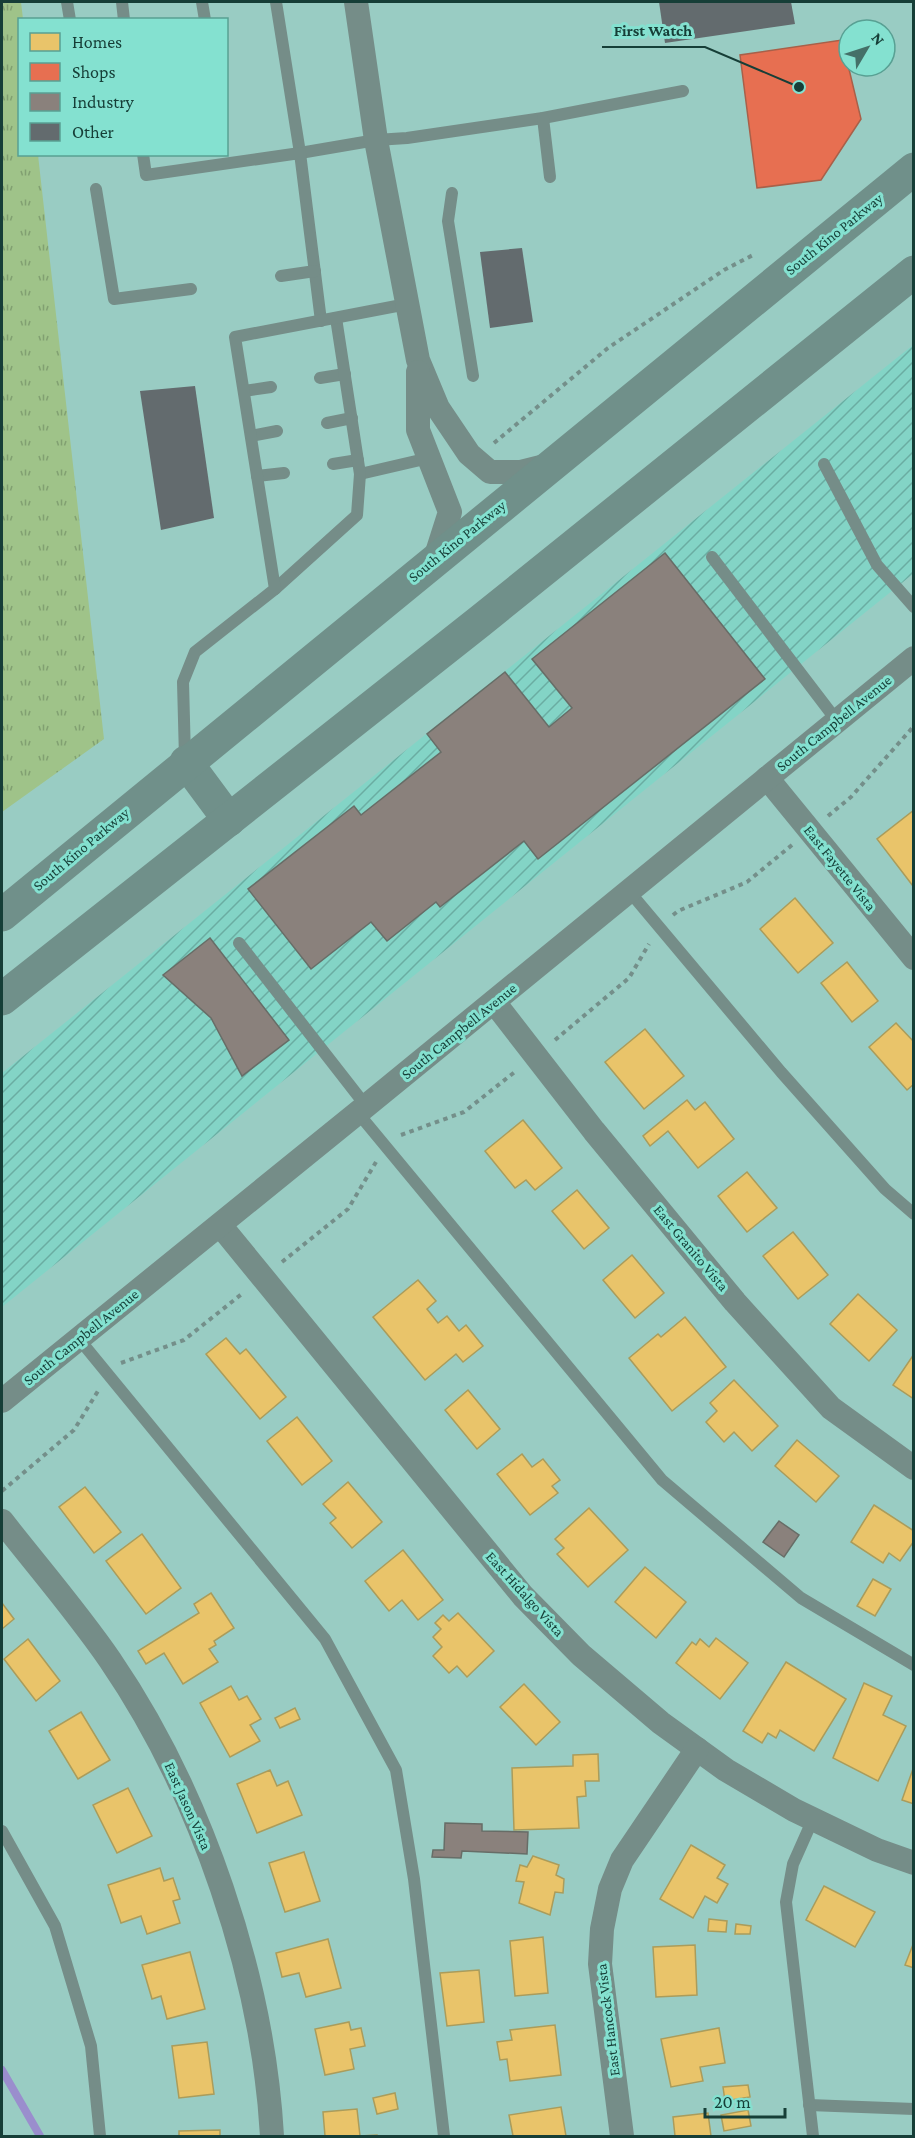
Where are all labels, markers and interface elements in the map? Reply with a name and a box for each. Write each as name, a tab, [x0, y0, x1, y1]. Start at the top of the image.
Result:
callout: First Watch	[602, 13, 705, 47]
legend	[18, 18, 228, 156]
north arrow	[837, 18, 897, 78]
text: First Watch	[614, 22, 692, 39]
text: N	[868, 29, 888, 49]
text: Homes	[72, 32, 122, 52]
text: Shops	[72, 62, 116, 82]
text: Industry	[72, 92, 135, 112]
text: Other	[72, 122, 115, 142]
street label: South Kino Parkway	[782, 190, 886, 279]
street label: South Kino Parkway	[405, 497, 509, 586]
street label: South Campbell Avenue	[773, 672, 896, 775]
street label: South Kino Parkway	[30, 804, 133, 895]
street label: East Fayette Vista	[800, 822, 879, 915]
street label: South Campbell Avenue	[398, 980, 521, 1083]
street label: East Granito Vista	[650, 1202, 732, 1294]
street label: South Campbell Avenue	[20, 1286, 143, 1389]
street label: East Hidalgo Vista	[482, 1548, 567, 1640]
street label: East Jason Vista	[161, 1760, 215, 1853]
street label: East Hancock Vista	[593, 1963, 623, 2077]
scale bar	[705, 2081, 784, 2119]
text: 20 m	[714, 2092, 751, 2112]

